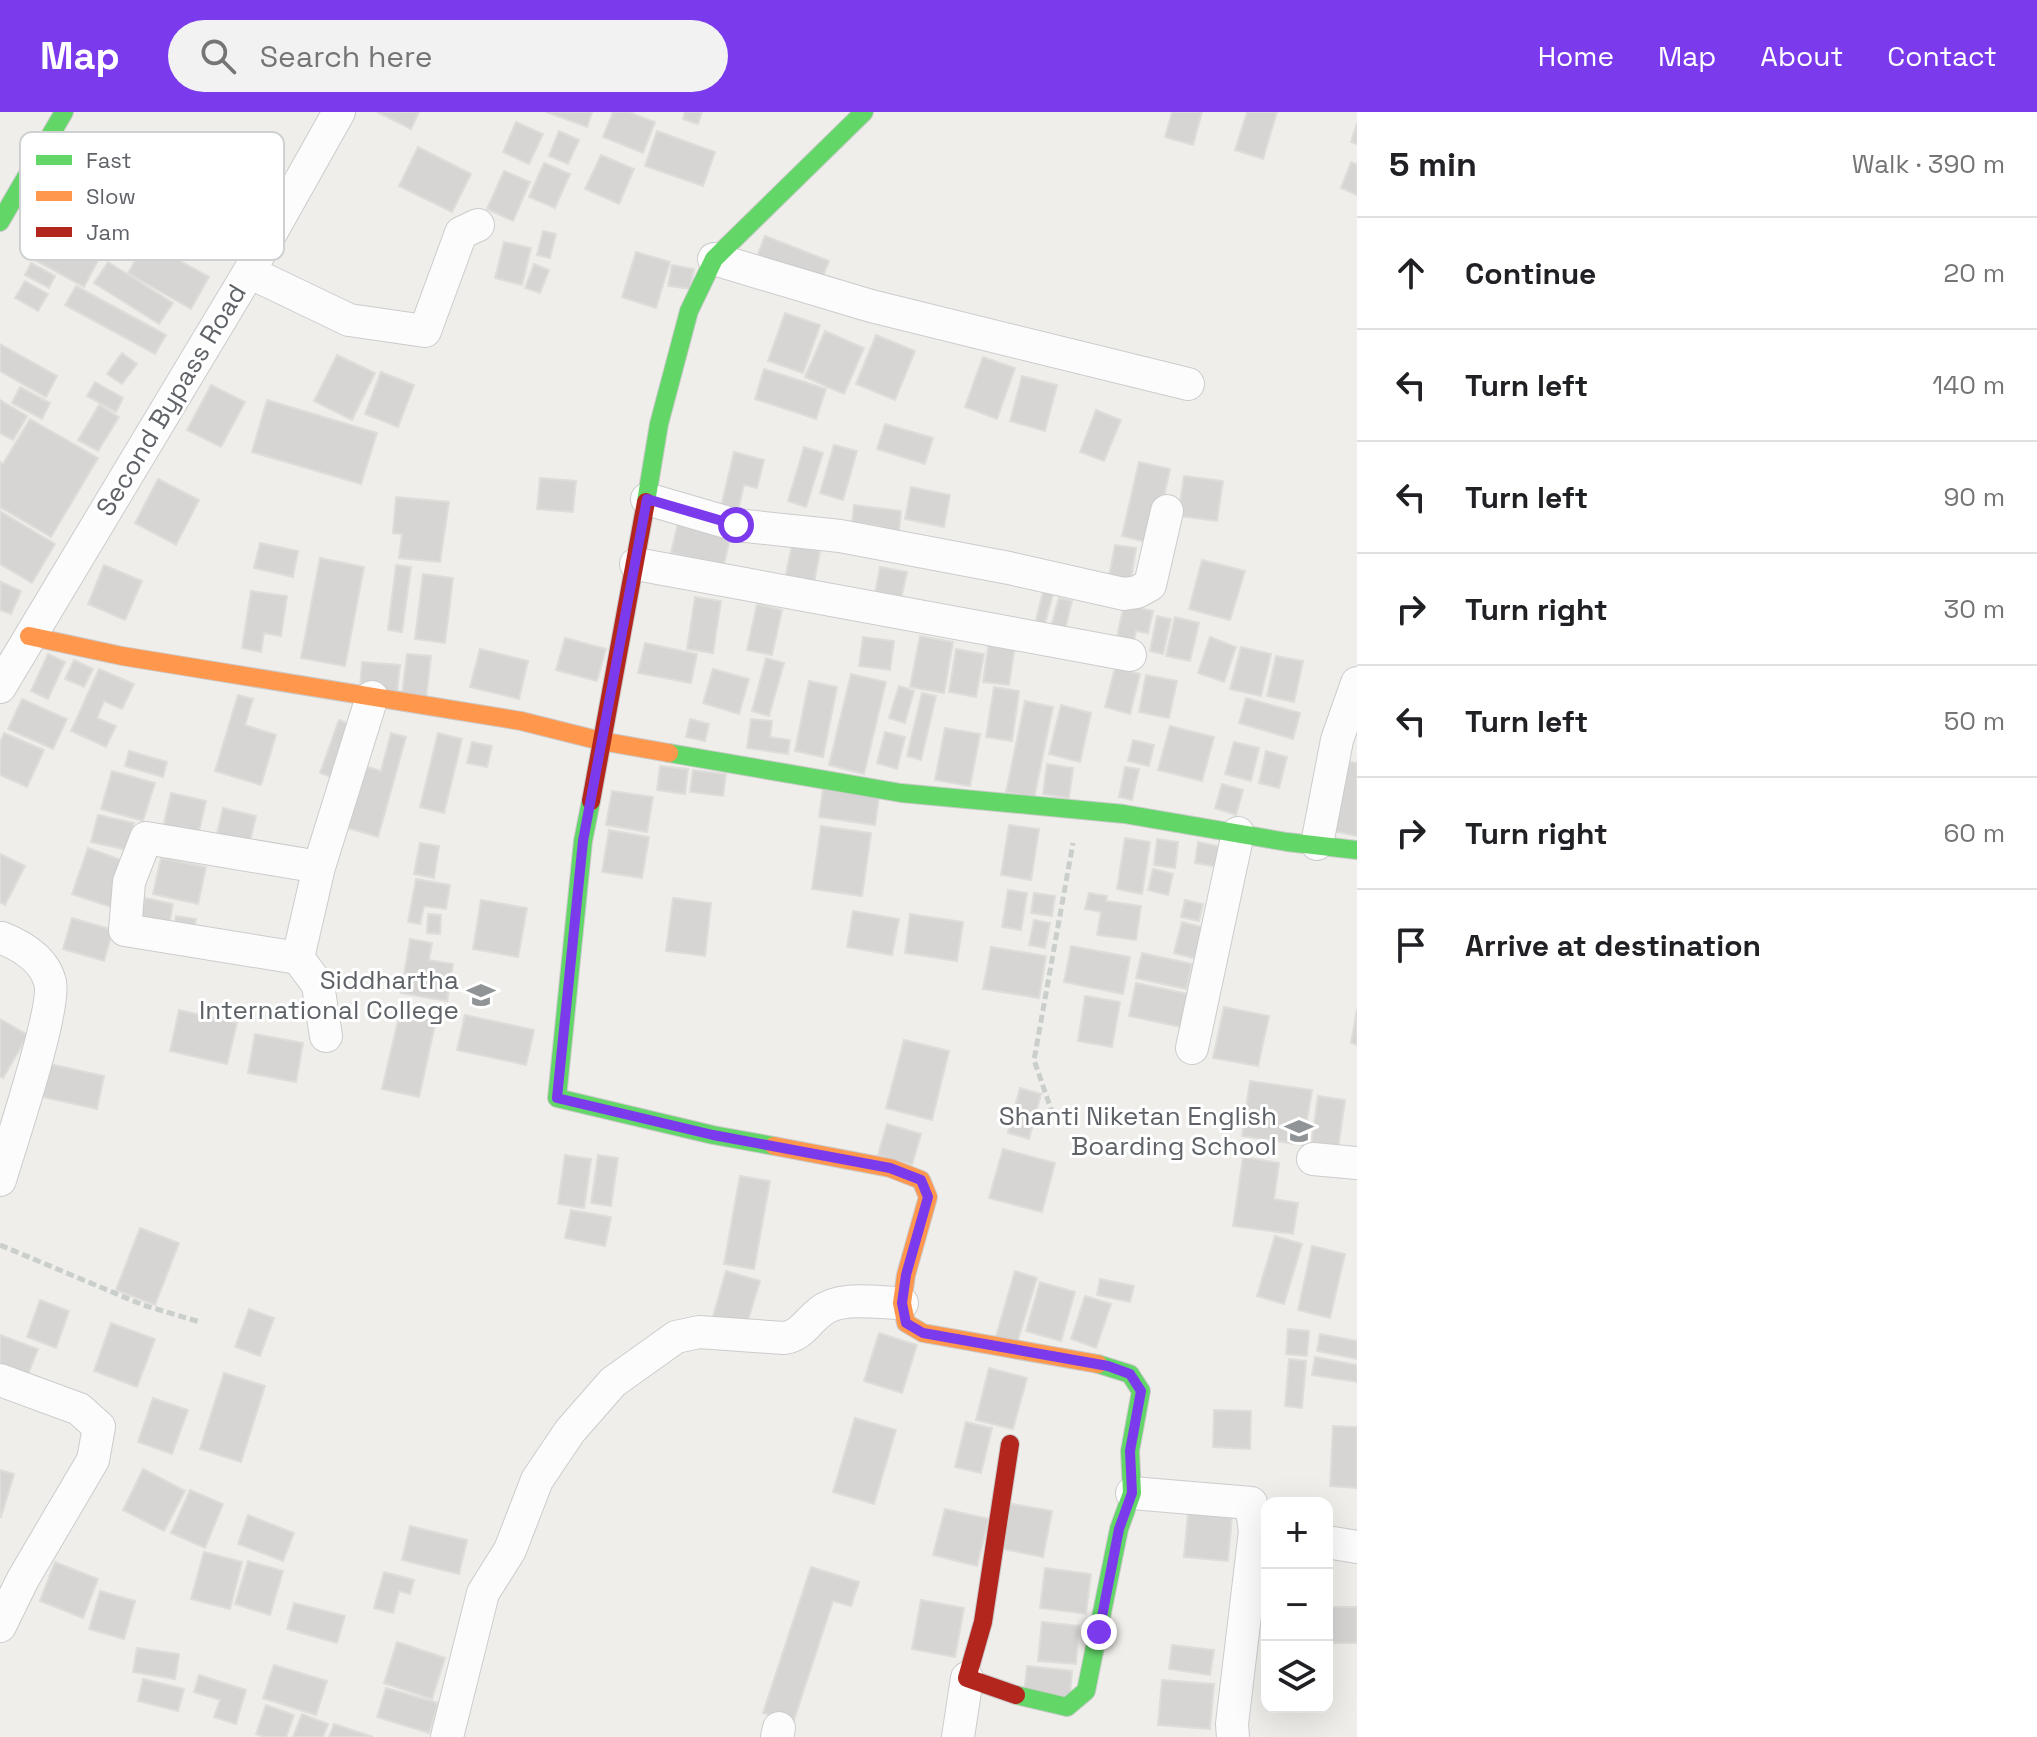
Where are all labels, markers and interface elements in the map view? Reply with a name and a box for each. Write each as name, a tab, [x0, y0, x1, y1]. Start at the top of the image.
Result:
search box	[168, 20, 728, 92]
text: Map	[40, 32, 120, 80]
icon: search	[196, 34, 240, 78]
text: Search here	[260, 37, 433, 76]
text: Home	[1538, 38, 1614, 74]
text: Map	[1658, 38, 1716, 74]
text: About	[1760, 38, 1843, 74]
text: Contact	[1887, 38, 1997, 74]
legend	[20, 132, 284, 260]
text: 5 min	[1389, 143, 1477, 186]
text: Fast	[86, 146, 132, 174]
text: Walk · 390 m	[1852, 147, 2005, 181]
text: Slow	[86, 182, 136, 210]
text: Jam	[86, 218, 130, 246]
icon: ahead	[1389, 251, 1433, 295]
text: Continue	[1465, 254, 1596, 293]
text: 20 m	[1944, 256, 2005, 290]
street label: Second Bypass Road	[88, 278, 254, 522]
icon: left	[1389, 363, 1433, 407]
text: Turn left	[1465, 366, 1588, 405]
text: 140 m	[1932, 368, 2005, 402]
icon: left	[1389, 475, 1433, 519]
text: Turn left	[1465, 478, 1588, 517]
text: 90 m	[1943, 480, 2005, 514]
route start	[718, 507, 754, 543]
icon: right	[1389, 587, 1433, 631]
text: Turn right	[1465, 590, 1608, 629]
text: 30 m	[1944, 592, 2005, 626]
icon: left	[1389, 699, 1433, 743]
text: Turn left	[1465, 702, 1588, 741]
text: 50 m	[1944, 704, 2005, 738]
icon: right	[1389, 811, 1433, 855]
text: Turn right	[1465, 814, 1608, 853]
text: 60 m	[1943, 816, 2005, 850]
icon: arrive	[1389, 923, 1433, 967]
text: Arrive at destination	[1465, 926, 1761, 965]
place label: Siddhartha International College	[199, 963, 459, 1027]
school or university icon: Siddhartha International College	[466, 980, 496, 1010]
place label: Shanti Niketan English Boarding School	[999, 1099, 1277, 1163]
school or university icon: Shanti Niketan English Boarding School	[1284, 1116, 1314, 1146]
map controls	[1261, 1497, 1333, 1713]
button: +	[1261, 1497, 1333, 1569]
button: −	[1261, 1569, 1333, 1641]
route end	[1081, 1614, 1117, 1650]
button: layers	[1261, 1641, 1333, 1713]

